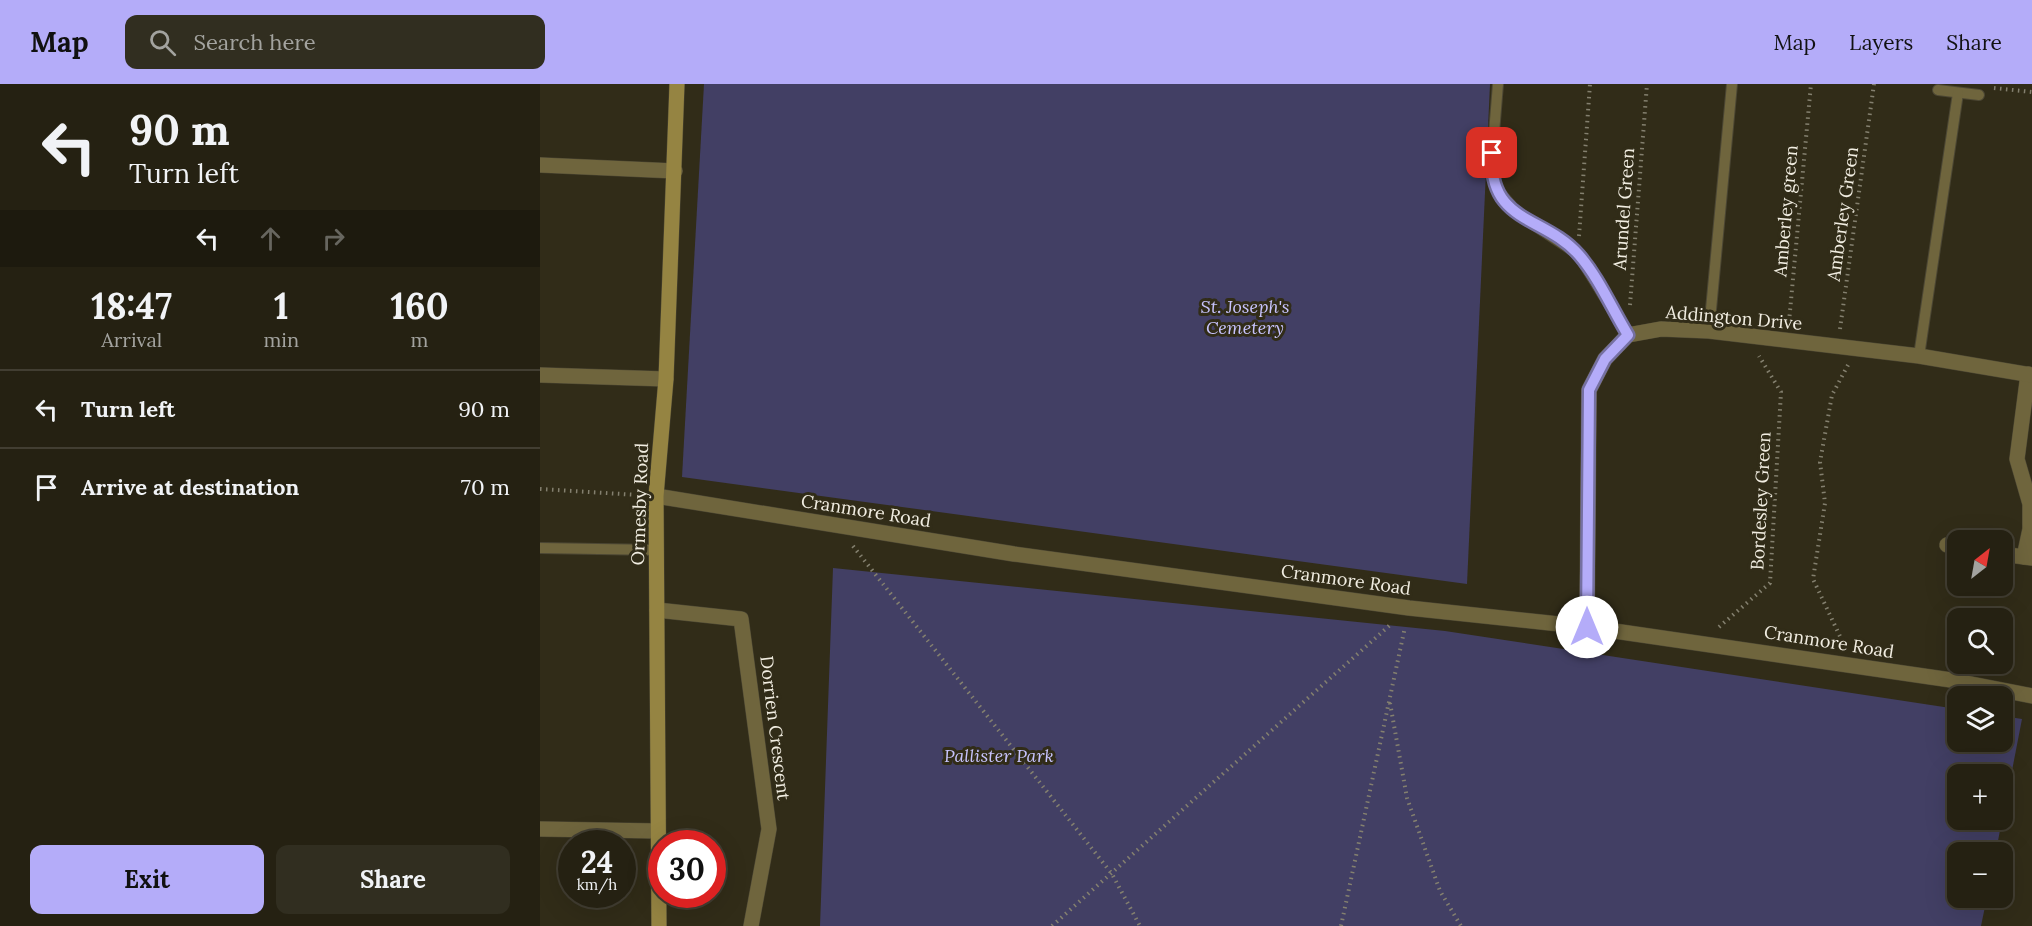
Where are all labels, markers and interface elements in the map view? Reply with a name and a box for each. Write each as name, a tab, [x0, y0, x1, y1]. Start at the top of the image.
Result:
search box	[125, 15, 545, 69]
text: Map	[30, 24, 89, 60]
icon: search	[146, 26, 179, 59]
text: Search here	[194, 28, 316, 56]
text: Map	[1773, 29, 1816, 56]
text: Layers	[1849, 29, 1913, 56]
text: Share	[1946, 29, 2002, 56]
text: 90 m	[129, 103, 230, 157]
icon: left	[30, 108, 108, 186]
pin	[1466, 127, 1517, 178]
icon: arrive	[1475, 136, 1508, 169]
street label: Amberley green	[1768, 144, 1803, 279]
street label: Amberley Green	[1822, 145, 1863, 284]
street label: Arundel Green	[1608, 147, 1639, 272]
text: Turn left	[129, 156, 239, 190]
icon: left	[191, 222, 224, 255]
icon: ahead	[254, 222, 287, 255]
icon: right	[317, 222, 350, 255]
text: 18:47	[91, 283, 172, 329]
text: 1	[274, 283, 289, 329]
text: 160	[390, 283, 449, 329]
park label: St. Joseph's Cemetery	[1201, 295, 1289, 339]
street label: Addington Drive	[1664, 300, 1803, 335]
text: Arrival	[101, 327, 162, 352]
text: min	[263, 327, 299, 352]
text: m	[411, 327, 428, 352]
icon: left	[30, 393, 63, 426]
text: Turn left	[81, 395, 175, 423]
text: 90 m	[458, 395, 510, 423]
street label: Bordesley Green	[1745, 431, 1776, 571]
street label: Ormesby Road	[626, 442, 653, 566]
icon: arrive	[30, 471, 63, 504]
text: Arrive at destination	[81, 473, 299, 501]
text: 70 m	[461, 473, 510, 501]
street label: Cranmore Road	[800, 489, 933, 532]
north arrow	[1947, 530, 2013, 596]
map controls	[1947, 530, 2013, 908]
street label: Cranmore Road	[1280, 559, 1413, 600]
position arrow	[1555, 595, 1619, 659]
button: search	[1947, 608, 2013, 674]
street label: Cranmore Road	[1763, 620, 1896, 663]
street label: Dorrien Crescent	[755, 654, 796, 801]
button: layers	[1947, 686, 2013, 752]
park label: Pallister Park	[944, 744, 1054, 767]
button: +	[1947, 764, 2013, 830]
speed limit sign: 30	[648, 830, 726, 908]
button: −	[1947, 842, 2013, 908]
text: 24	[581, 843, 613, 881]
button: Exit	[30, 845, 264, 914]
button: Share	[276, 845, 510, 914]
text: km/h	[577, 875, 617, 894]

